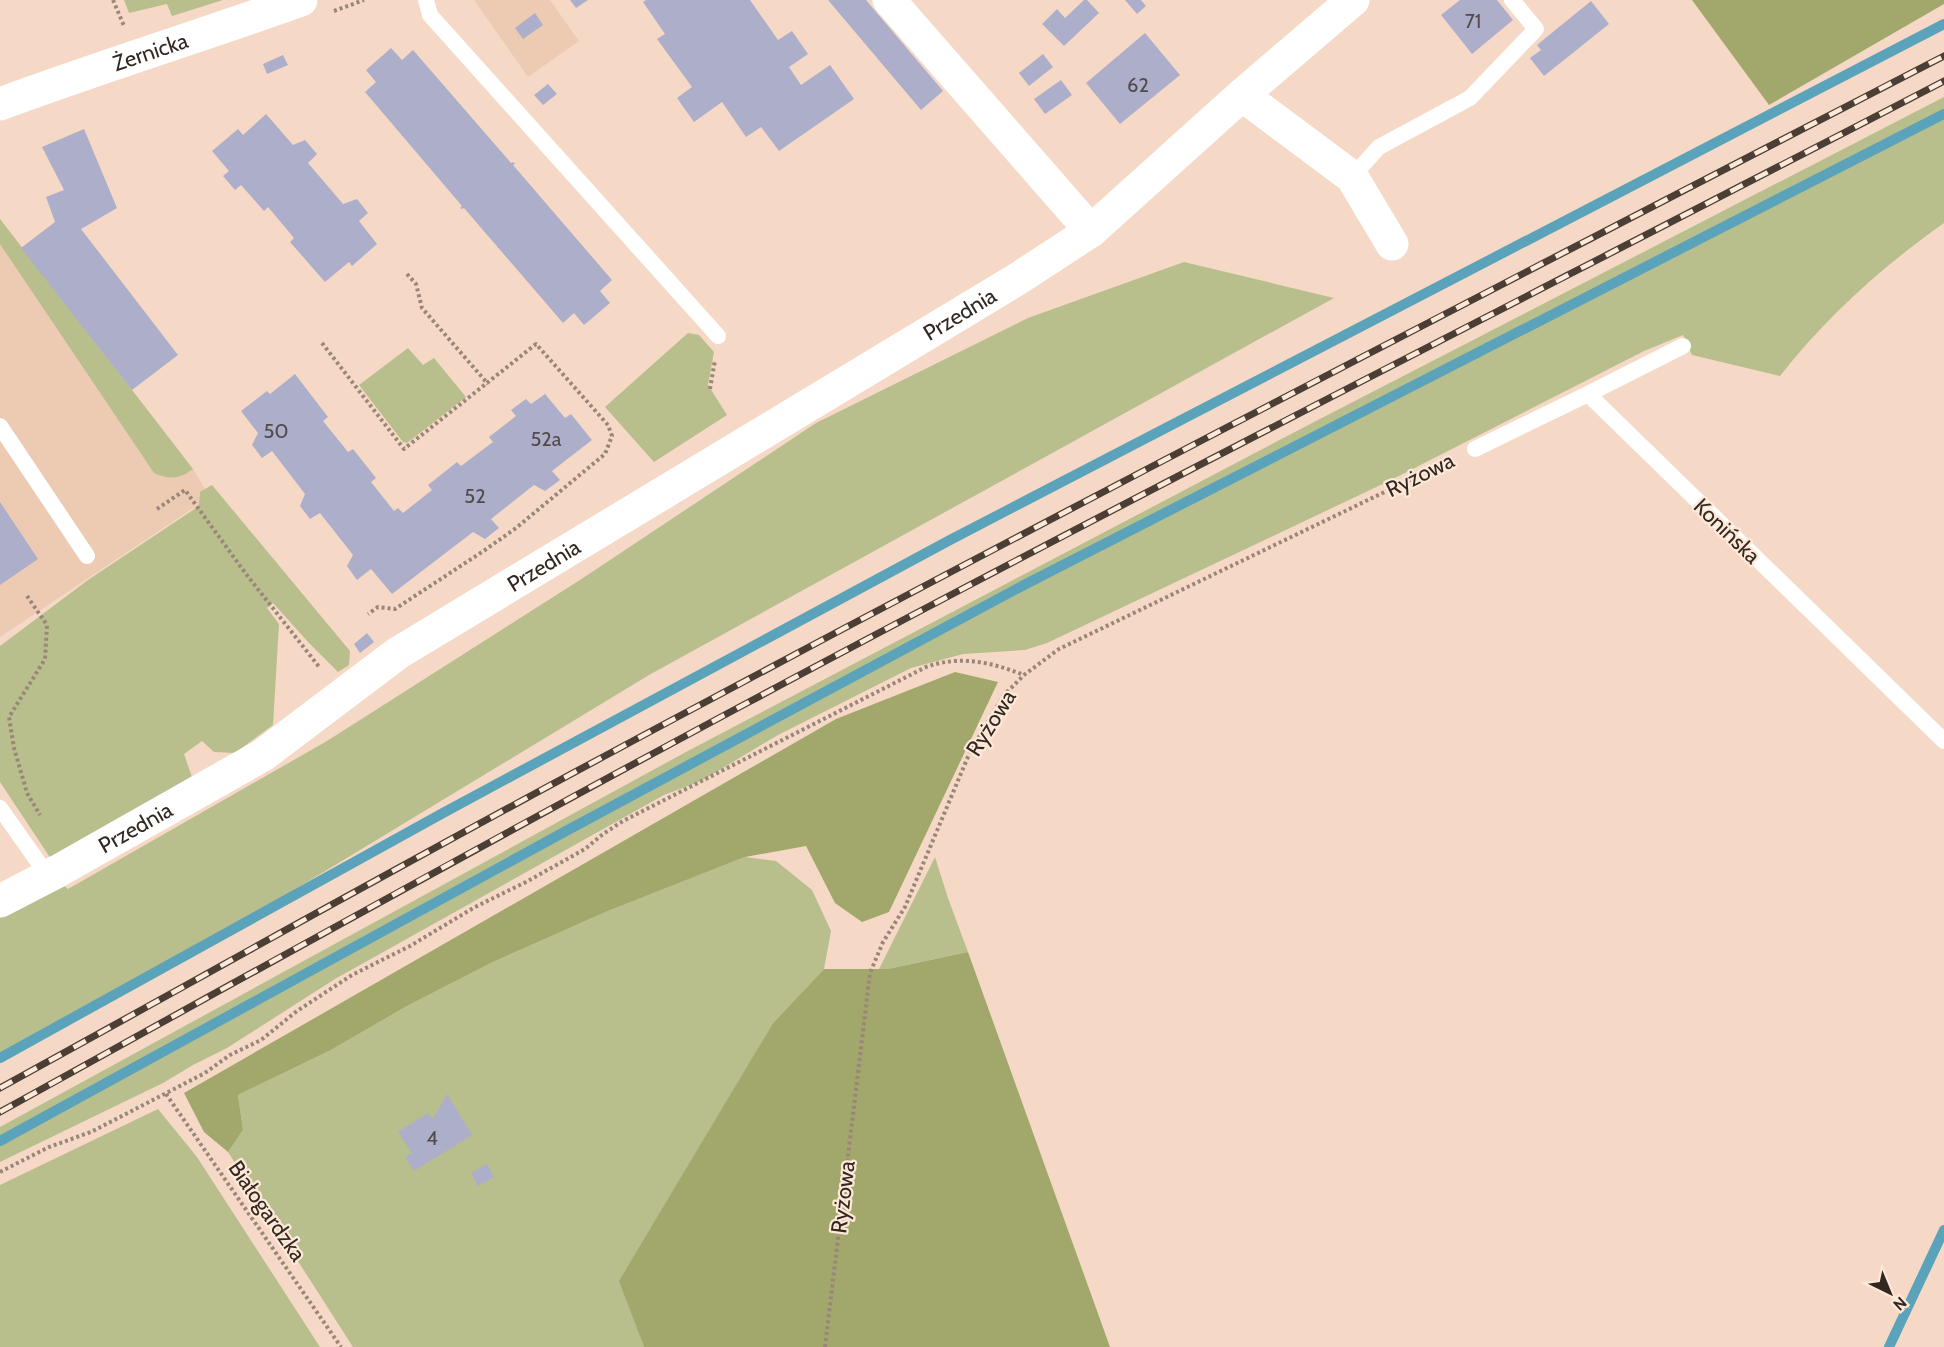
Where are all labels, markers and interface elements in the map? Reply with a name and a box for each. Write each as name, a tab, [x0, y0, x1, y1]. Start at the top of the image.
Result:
house number: 71	[1465, 9, 1481, 33]
street label: Żernicka	[109, 26, 192, 77]
house number: 62	[1127, 73, 1149, 97]
street label: Przednia	[918, 281, 1001, 346]
house number: 50	[264, 419, 288, 443]
house number: 52a	[531, 427, 562, 451]
street label: Ryżowa	[1381, 447, 1459, 503]
house number: 52	[464, 484, 486, 508]
street label: Konińska	[1688, 493, 1766, 570]
street label: Przednia	[502, 533, 585, 598]
street label: Ryżowa	[960, 685, 1022, 761]
street label: Przednia	[94, 796, 177, 859]
house number: 4	[426, 1126, 438, 1150]
street label: Białogardzka	[223, 1156, 312, 1267]
street label: Ryżowa	[825, 1159, 861, 1235]
north arrow	[1860, 1263, 1920, 1323]
text: N	[1889, 1293, 1911, 1314]

